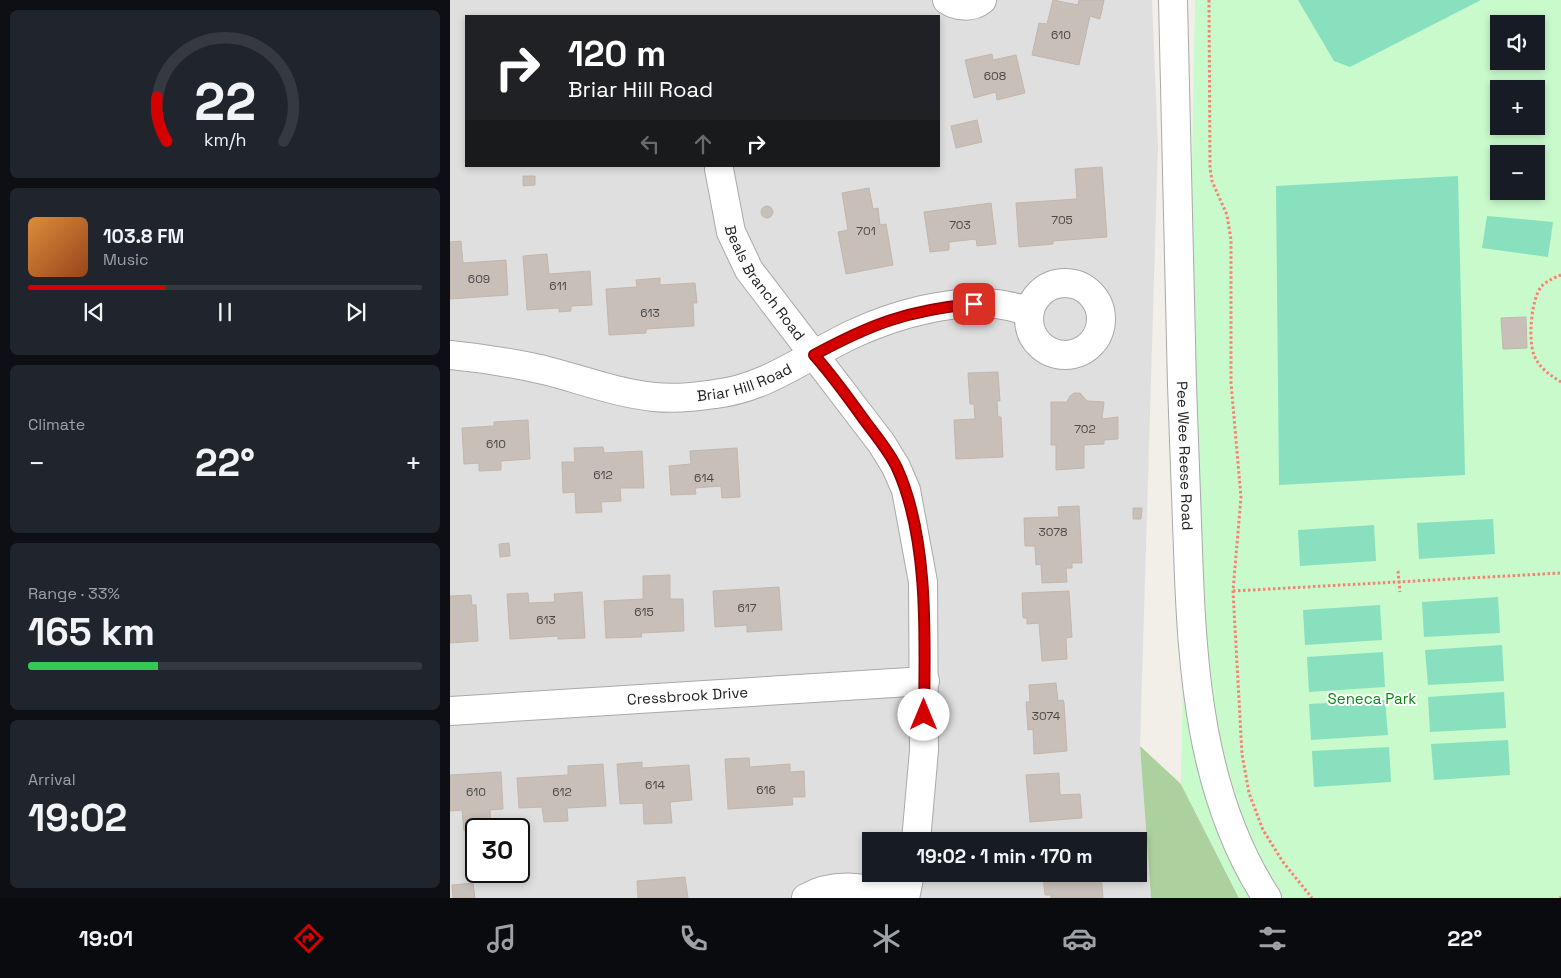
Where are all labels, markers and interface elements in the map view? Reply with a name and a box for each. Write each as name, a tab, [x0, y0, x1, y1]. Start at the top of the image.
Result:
map controls	[1490, 15, 1545, 200]
button: sound	[1490, 15, 1545, 70]
house number: 610	[1051, 27, 1071, 43]
text: 120 m	[568, 32, 666, 76]
icon: right	[485, 35, 550, 100]
house number: 608	[984, 68, 1006, 84]
text: 22	[194, 69, 256, 135]
text: Briar Hill Road	[568, 75, 713, 103]
button: +	[1490, 80, 1545, 135]
text: km/h	[204, 128, 246, 151]
icon: left	[636, 130, 664, 158]
icon: ahead	[689, 130, 717, 158]
icon: right	[742, 130, 770, 158]
button: −	[1490, 145, 1545, 200]
house number: 705	[1051, 212, 1073, 228]
house number: 703	[949, 217, 971, 233]
house number: 701	[856, 223, 876, 239]
text: 103.8 FM	[103, 224, 184, 249]
street label: Beals Branch Road	[721, 224, 809, 344]
text: Music	[103, 249, 149, 270]
house number: 609	[468, 271, 490, 287]
house number: 611	[549, 278, 567, 294]
pin	[953, 283, 995, 325]
icon: arrive	[960, 290, 988, 318]
icon: previous	[80, 298, 108, 326]
icon: pause	[211, 298, 239, 326]
icon: next	[342, 298, 370, 326]
house number: 613	[640, 305, 660, 321]
street label: Briar Hill Road	[696, 359, 795, 405]
street label: Pee Wee Reese Road	[1173, 381, 1197, 531]
text: Climate	[28, 414, 85, 435]
house number: 702	[1074, 421, 1096, 437]
house number: 610	[486, 436, 506, 452]
text: 22°	[195, 439, 255, 487]
text: −	[28, 445, 45, 481]
text: +	[405, 445, 422, 481]
house number: 612	[593, 467, 613, 483]
house number: 614	[694, 470, 714, 486]
house number: 3078	[1039, 524, 1067, 540]
text: Range · 33%	[28, 583, 120, 604]
house number: 617	[737, 600, 757, 616]
house number: 615	[634, 604, 654, 620]
text: 165 km	[28, 608, 155, 656]
house number: 613	[536, 612, 556, 628]
street label: Cressbrook Drive	[626, 682, 749, 709]
position arrow	[897, 688, 949, 740]
park label: Seneca Park	[1328, 689, 1416, 708]
house number: 3074	[1032, 708, 1061, 724]
text: Arrival	[28, 769, 76, 790]
house number: 614	[645, 777, 665, 793]
house number: 616	[756, 782, 776, 798]
house number: 610	[466, 784, 486, 800]
house number: 612	[552, 784, 572, 800]
text: 19:02	[28, 794, 127, 842]
speed limit sign: 30	[465, 818, 530, 883]
text: 19:02 · 1 min · 170 m	[917, 844, 1092, 869]
icon: directions	[291, 921, 326, 956]
icon: music	[484, 921, 519, 956]
icon: phone	[676, 921, 711, 956]
icon: climate	[869, 921, 904, 956]
icon: car	[1062, 921, 1097, 956]
icon: filters	[1255, 921, 1290, 956]
text: 19:01	[79, 924, 133, 952]
text: 22°	[1447, 924, 1482, 952]

